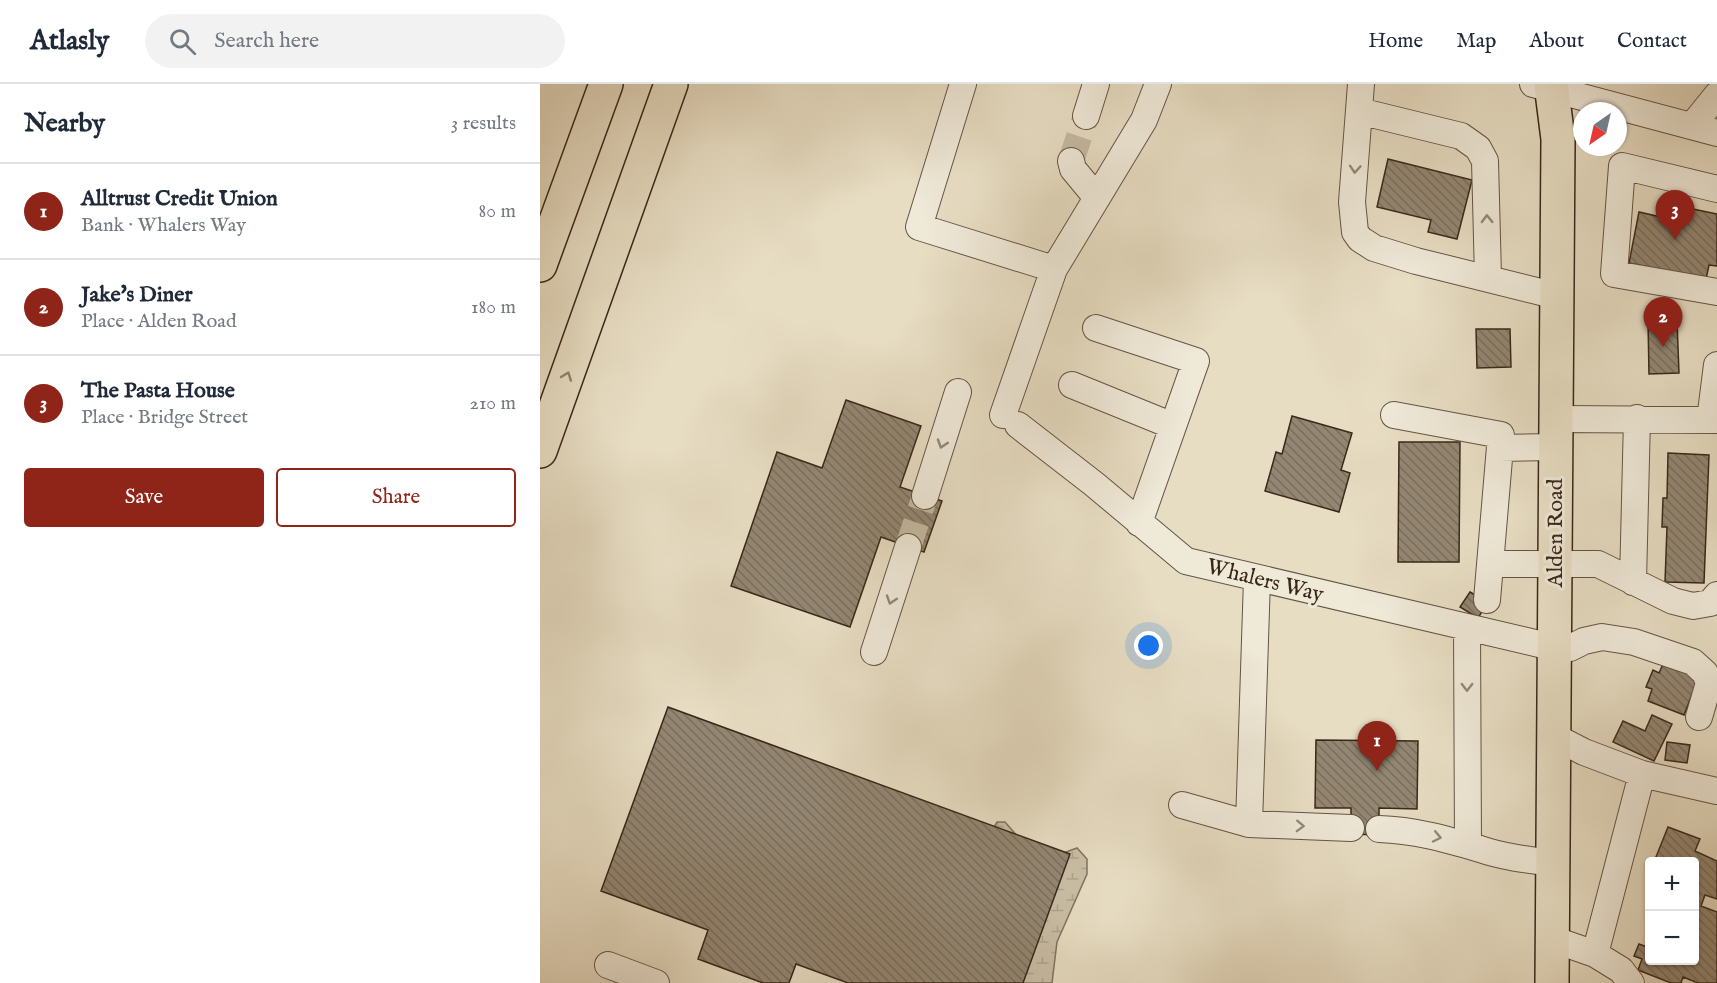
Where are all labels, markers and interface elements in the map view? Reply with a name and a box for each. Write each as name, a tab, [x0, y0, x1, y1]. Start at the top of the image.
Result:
search box	[145, 14, 565, 68]
text: Atlasly	[30, 24, 109, 59]
icon: search	[166, 25, 199, 58]
text: Search here	[214, 27, 319, 55]
text: Home	[1368, 28, 1423, 55]
text: Map	[1456, 28, 1496, 55]
text: About	[1529, 28, 1584, 55]
text: Contact	[1617, 28, 1687, 55]
north arrow	[1573, 102, 1627, 156]
text: Nearby	[24, 107, 105, 140]
text: 3 results	[451, 111, 516, 136]
one-way arrow	[1348, 165, 1361, 174]
text: Alltrust Credit Union	[81, 185, 278, 213]
pin: 3	[1656, 190, 1694, 240]
text: 1	[40, 199, 47, 224]
text: 80 m	[479, 199, 516, 224]
text: Bank · Whalers Way	[81, 213, 246, 238]
one-way arrow	[1481, 214, 1493, 223]
text: Jake's Diner	[81, 281, 193, 309]
text: 2	[39, 295, 48, 320]
text: 180 m	[471, 295, 516, 320]
pin: 2	[1644, 298, 1682, 347]
text: Place · Alden Road	[81, 309, 237, 334]
one-way arrow	[559, 371, 572, 382]
text: The Pasta House	[81, 377, 235, 405]
text: 3	[40, 391, 47, 416]
text: 210 m	[470, 391, 516, 416]
text: Place · Bridge Street	[81, 405, 248, 430]
one-way arrow	[936, 438, 949, 449]
button: Save	[24, 468, 264, 527]
button: Share	[276, 468, 516, 527]
street label: Alden Road	[1542, 478, 1570, 588]
street label: Whalers Way	[1204, 553, 1327, 609]
one-way arrow	[886, 594, 898, 605]
your location	[1134, 631, 1163, 660]
one-way arrow	[1461, 682, 1473, 691]
pin: 1	[1358, 722, 1396, 771]
one-way arrow	[1296, 820, 1305, 832]
one-way arrow	[1432, 830, 1442, 843]
map controls	[1645, 857, 1699, 965]
button: +	[1645, 857, 1699, 911]
button: −	[1645, 911, 1699, 965]

